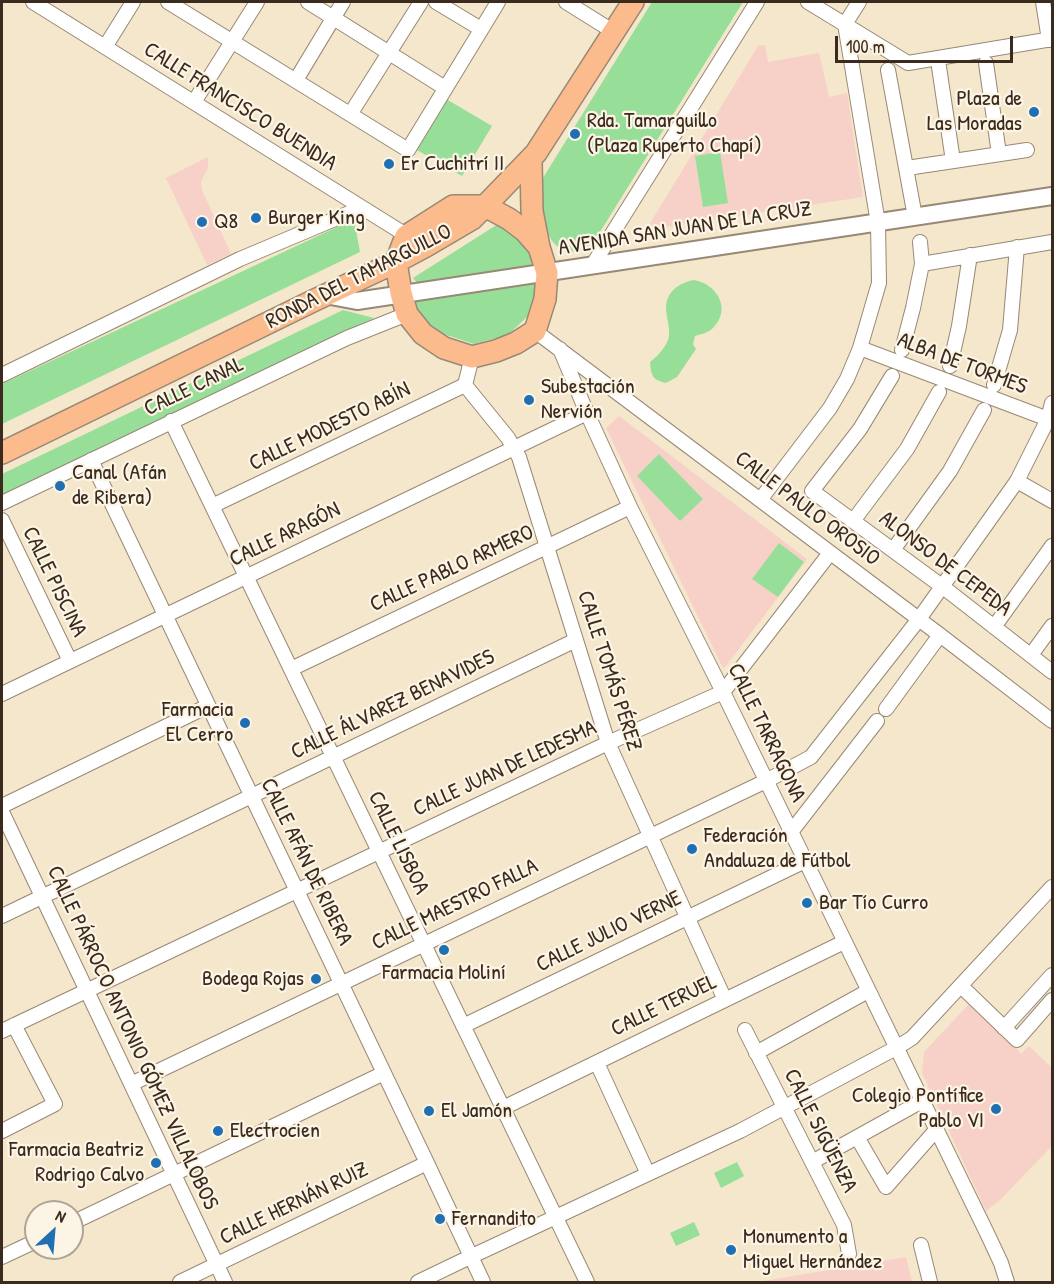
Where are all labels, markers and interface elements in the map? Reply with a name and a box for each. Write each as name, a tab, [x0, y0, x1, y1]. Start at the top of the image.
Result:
scale bar	[838, 24, 1016, 62]
text: 100 m	[846, 34, 885, 59]
street label: CALLE FRANCISCO BUENDIA	[139, 37, 341, 177]
place label: Plaza de Las Moradas	[927, 86, 1022, 138]
marker: Plaza de Las Moradas	[1027, 105, 1041, 119]
place label: Rda. Tamarguillo (Plaza Ruperto Chapí)	[587, 108, 762, 160]
marker: Rda. Tamarguillo (Plaza Ruperto Chapí)	[568, 127, 582, 141]
place label: Er Cuchitrí II	[401, 151, 504, 177]
marker: Er Cuchitrí II	[382, 157, 396, 171]
street label: AVENIDA SAN JUAN DE LA CRUZ	[557, 196, 813, 262]
place label: Burger King	[268, 205, 365, 231]
place label: Q8	[214, 209, 238, 235]
marker: Burger King	[249, 211, 263, 225]
marker: Q8	[195, 215, 209, 229]
street label: RONDA DEL TAMARGUILLO	[262, 219, 456, 335]
street label: ALBA DE TORMES	[894, 327, 1030, 401]
street label: CALLE CANAL	[140, 352, 248, 422]
place label: Subestación Nervión	[541, 374, 635, 426]
street label: CALLE MODESTO ABÍN	[245, 377, 415, 477]
marker: Subestación Nervión	[522, 393, 536, 407]
street label: CALLE PAULO OROSIO	[729, 446, 885, 572]
place label: Canal (Afán de Ribera)	[72, 460, 167, 512]
marker: Canal (Afán de Ribera)	[53, 479, 67, 493]
street label: CALLE ARAGÓN	[225, 497, 345, 573]
street label: ALONSO DE CEPEDA	[874, 506, 1016, 622]
street label: CALLE PABLO ARMERO	[366, 519, 538, 619]
street label: CALLE PISCINA	[16, 523, 92, 641]
street label: CALLE TOMÁS PÉREZ	[571, 588, 647, 754]
street label: CALLE ÁLVAREZ BENAVIDES	[287, 644, 499, 766]
street label: CALLE TARRAGONA	[721, 659, 811, 807]
place label: Farmacia El Cerro	[162, 697, 233, 748]
street label: CALLE JUAN DE LEDESMA	[409, 715, 601, 823]
marker: Farmacia El Cerro	[238, 716, 252, 730]
street label: CALLE AFÁN DE RIBERA	[254, 774, 358, 950]
street label: CALLE LISBOA	[362, 787, 434, 899]
place label: Federación Andaluza de Fútbol	[704, 823, 850, 874]
marker: Federación Andaluza de Fútbol	[685, 842, 699, 856]
street label: CALLE MAESTRO FALLA	[368, 853, 542, 957]
street label: CALLE PÁRROCO ANTONIO GÓMEZ VILLALOBOS	[41, 862, 223, 1214]
street label: CALLE JULIO VERNE	[532, 885, 686, 979]
place label: Bar Tío Curro	[819, 890, 928, 916]
marker: Bar Tío Curro	[800, 896, 814, 910]
marker: Farmacia Moliní	[437, 943, 451, 957]
place label: Farmacia Moliní	[382, 960, 506, 986]
place label: Bodega Rojas	[202, 966, 304, 992]
street label: CALLE TERUEL	[607, 969, 721, 1043]
marker: Bodega Rojas	[309, 972, 323, 986]
street label: CALLE SIGÜENZA	[778, 1065, 862, 1197]
place label: Colegio Pontífice Pablo VI	[852, 1083, 984, 1134]
place label: El Jamón	[441, 1098, 512, 1124]
marker: Colegio Pontífice Pablo VI	[989, 1102, 1003, 1116]
marker: El Jamón	[422, 1104, 436, 1118]
place label: Electrocien	[230, 1118, 320, 1144]
marker: Electrocien	[211, 1124, 225, 1138]
place label: Farmacia Beatriz Rodrigo Calvo	[9, 1137, 144, 1188]
marker: Farmacia Beatriz Rodrigo Calvo	[149, 1156, 163, 1170]
street label: CALLE HERNÁN RUIZ	[216, 1157, 372, 1251]
north arrow	[24, 1200, 84, 1260]
place label: Fernandito	[452, 1206, 536, 1232]
marker: Fernandito	[433, 1212, 447, 1226]
place label: Monumento a Miguel Hernández	[743, 1224, 882, 1276]
marker: Monumento a Miguel Hernández	[724, 1243, 738, 1257]

